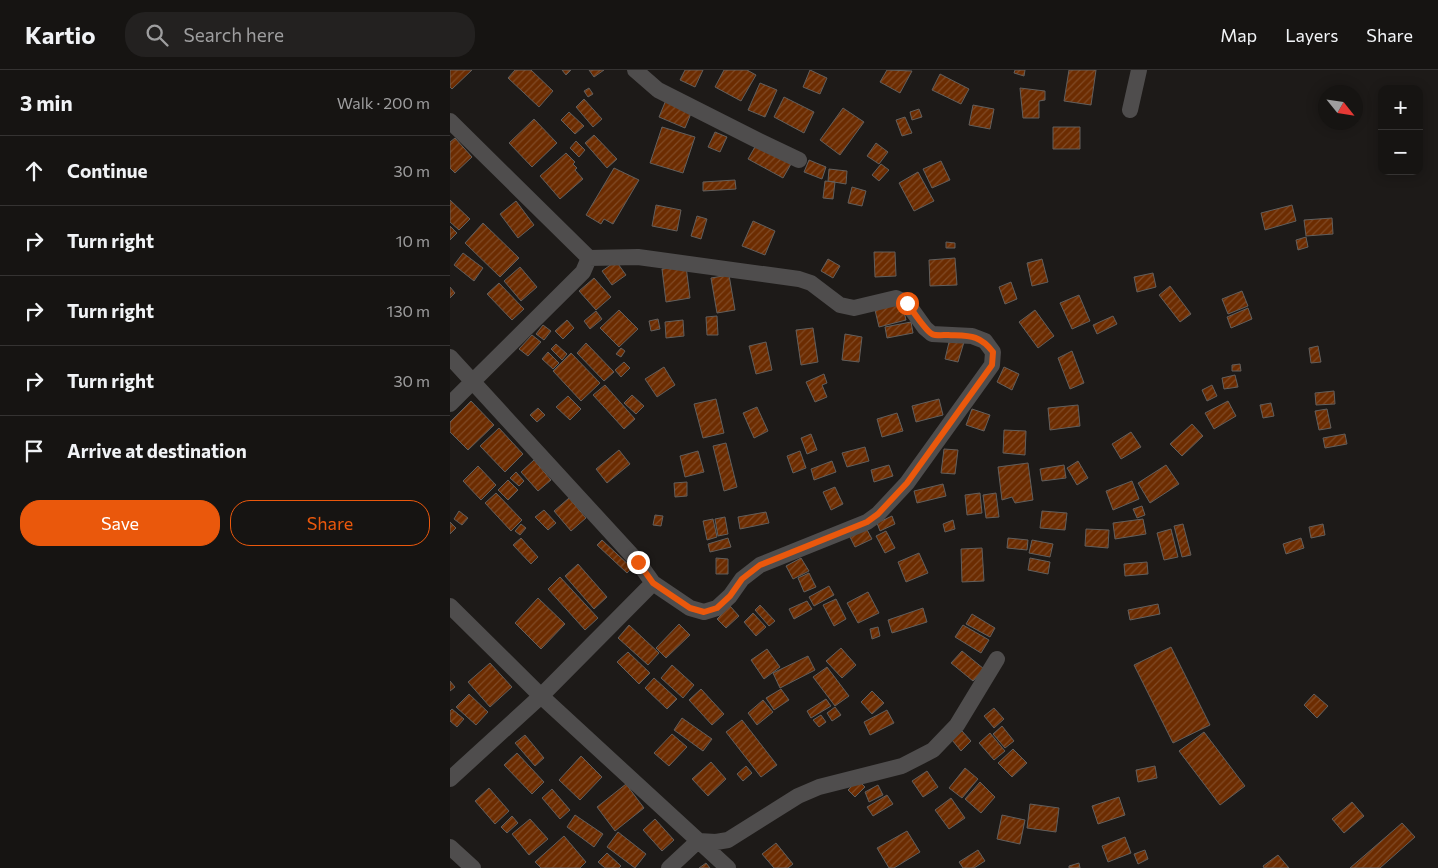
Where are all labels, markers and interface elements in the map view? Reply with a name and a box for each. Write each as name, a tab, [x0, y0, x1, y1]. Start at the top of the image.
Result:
search box	[125, 12, 475, 57]
text: Kartio	[25, 20, 95, 49]
icon: search	[143, 21, 171, 49]
text: Search here	[183, 23, 284, 46]
text: Map	[1220, 24, 1257, 46]
text: Layers	[1285, 24, 1338, 46]
text: Share	[1366, 24, 1413, 46]
north arrow	[1318, 85, 1363, 130]
map controls	[1378, 85, 1423, 175]
button: +	[1378, 85, 1423, 130]
text: 3 min	[20, 90, 73, 115]
text: Walk · 200 m	[337, 93, 430, 112]
button: −	[1378, 130, 1423, 175]
icon: ahead	[20, 157, 48, 185]
text: Continue	[67, 159, 147, 182]
text: 30 m	[393, 161, 430, 180]
icon: right	[20, 227, 48, 255]
text: Turn right	[67, 229, 154, 252]
text: 10 m	[396, 231, 430, 250]
route start	[896, 292, 919, 315]
icon: right	[20, 297, 48, 325]
text: Turn right	[67, 299, 154, 322]
text: 130 m	[387, 301, 430, 320]
icon: right	[20, 367, 48, 395]
text: Turn right	[67, 369, 154, 392]
text: 30 m	[393, 371, 430, 390]
icon: arrive	[20, 437, 48, 465]
text: Arrive at destination	[67, 439, 247, 462]
button: Save	[20, 500, 220, 546]
button: Share	[230, 500, 430, 546]
route end	[627, 551, 650, 574]

